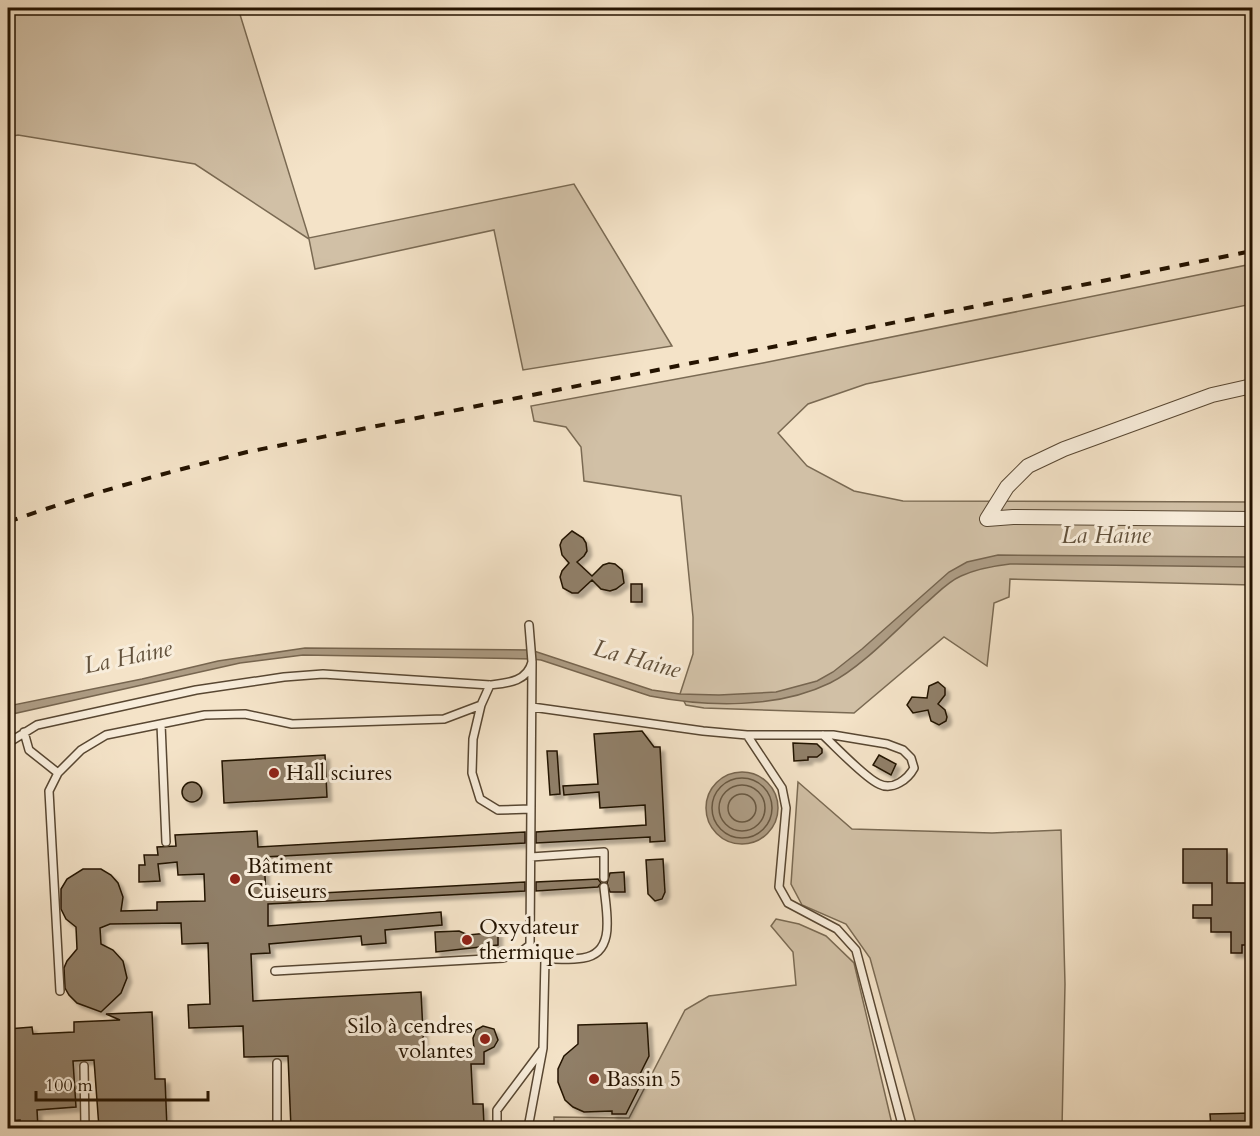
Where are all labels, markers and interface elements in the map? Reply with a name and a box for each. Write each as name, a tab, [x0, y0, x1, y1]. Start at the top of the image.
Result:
water label: La Haine	[1061, 519, 1151, 552]
water label: La Haine	[81, 631, 176, 682]
water label: La Haine	[590, 632, 685, 687]
place label: Hall sciures	[286, 758, 392, 788]
marker: Hall sciures	[267, 766, 281, 780]
place label: Bâtiment Cuiseurs	[247, 851, 333, 906]
marker: Bâtiment Cuiseurs	[228, 872, 242, 886]
place label: Oxydateur thermique	[479, 912, 580, 967]
marker: Oxydateur thermique	[460, 933, 474, 947]
place label: Silo à cendres volantes	[347, 1011, 473, 1066]
marker: Silo à cendres volantes	[478, 1032, 492, 1046]
scale bar	[36, 1064, 208, 1102]
place label: Bassin 5	[606, 1064, 681, 1094]
marker: Bassin 5	[587, 1072, 601, 1086]
text: 100 m	[45, 1073, 93, 1098]

